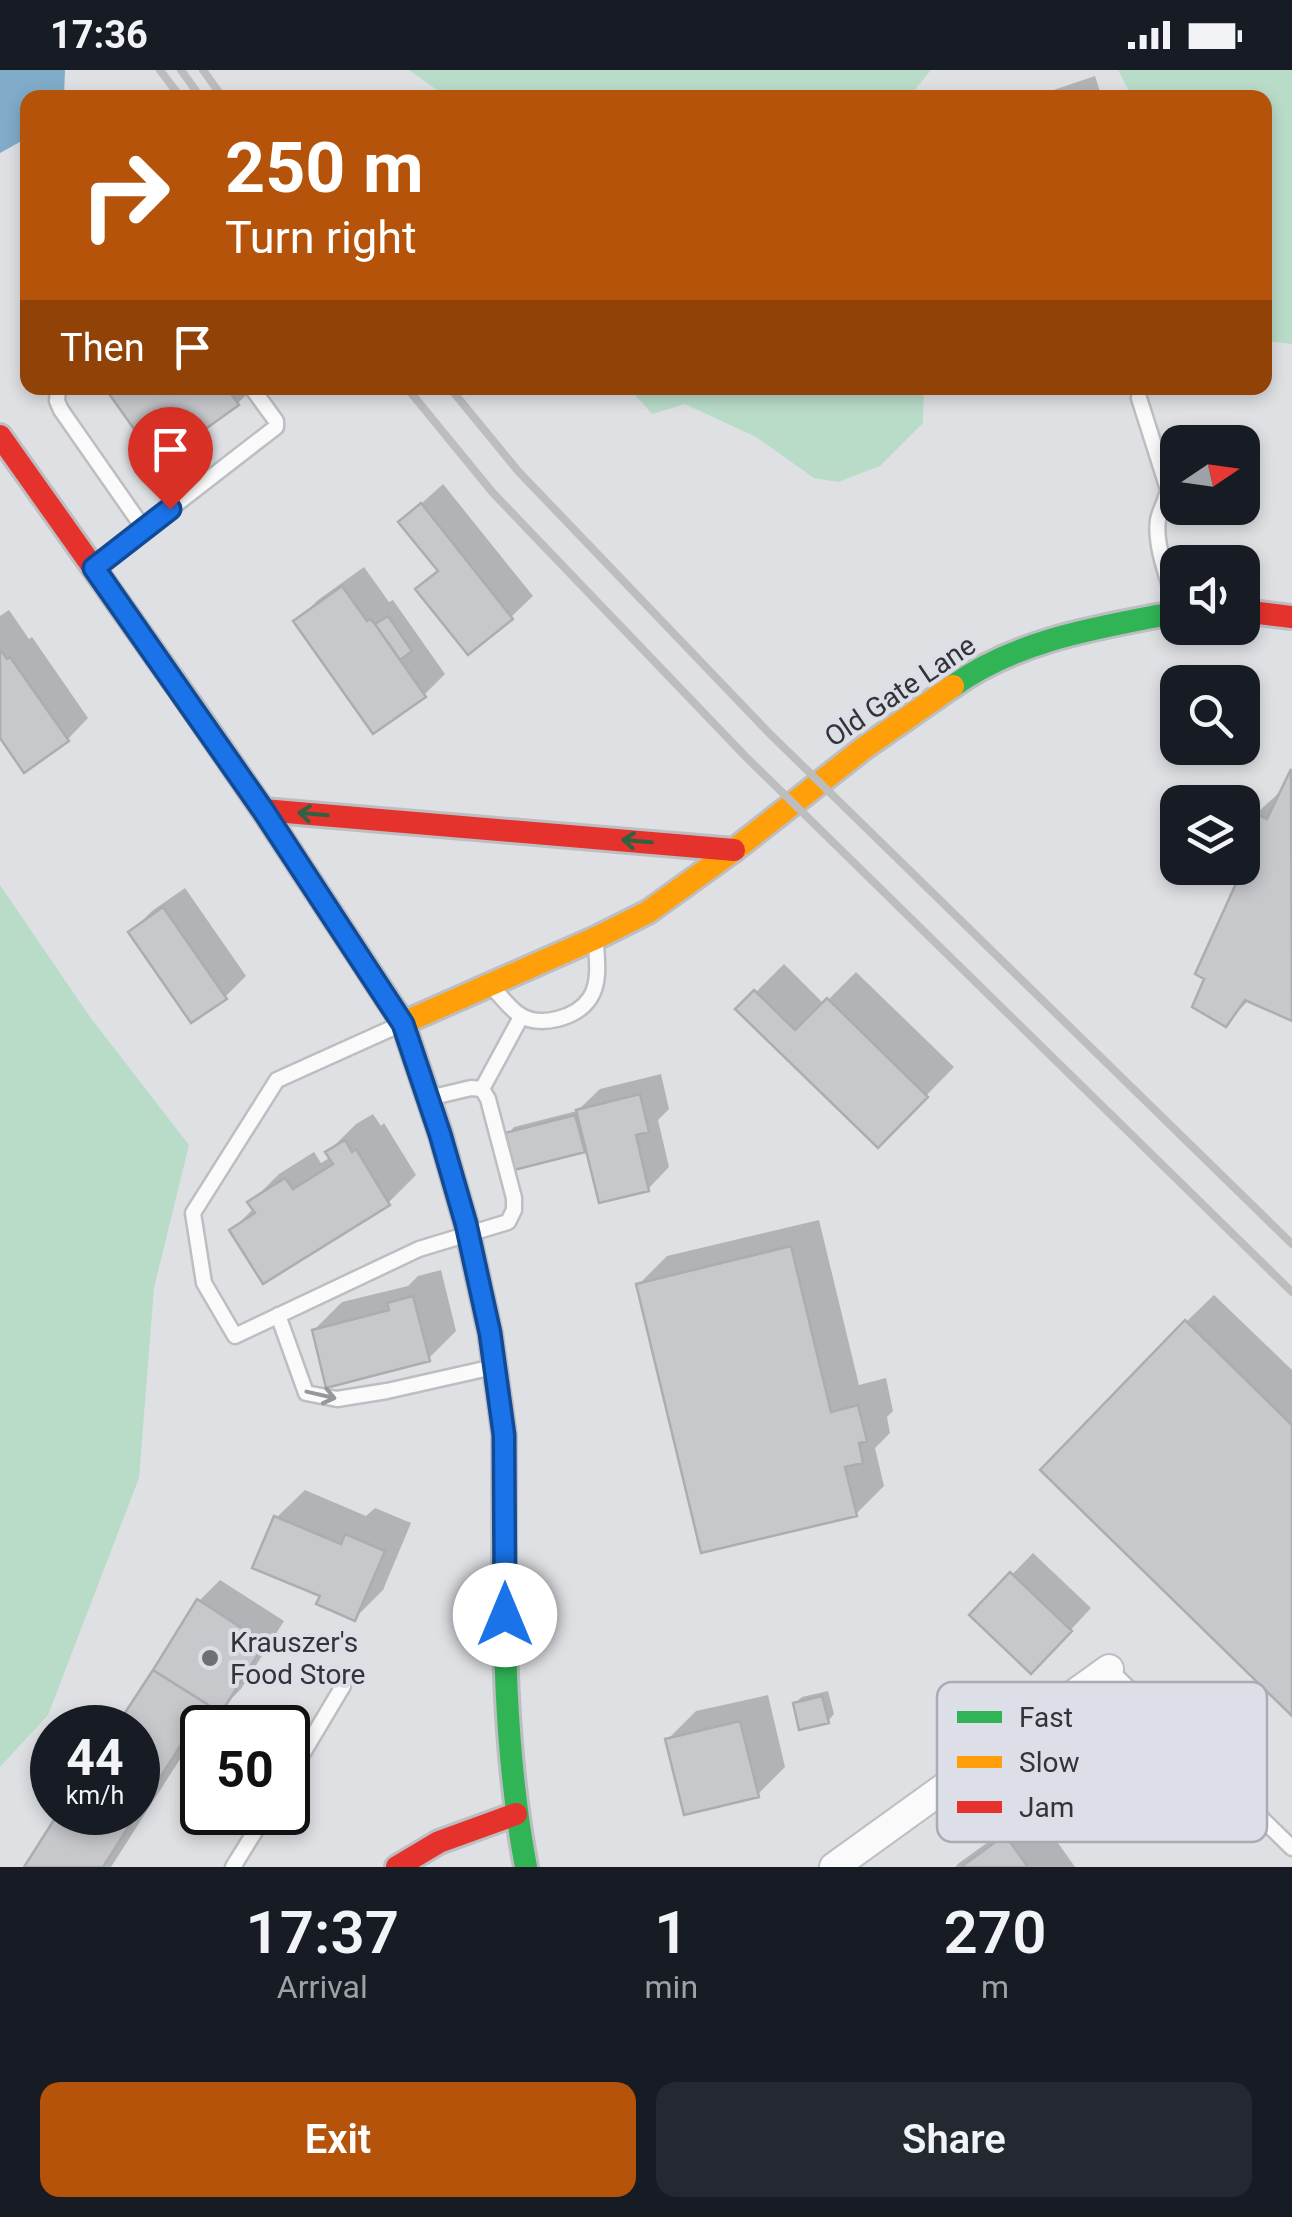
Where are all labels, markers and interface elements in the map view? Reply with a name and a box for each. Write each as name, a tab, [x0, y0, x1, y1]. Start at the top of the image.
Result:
text: 17:36	[50, 13, 148, 57]
text: 250 m	[225, 127, 424, 209]
icon: right	[60, 130, 190, 260]
text: Turn right	[225, 211, 417, 264]
icon: arrive	[165, 320, 220, 375]
text: Then	[60, 326, 145, 370]
pin	[128, 407, 213, 510]
icon: arrive	[143, 422, 198, 477]
north arrow	[1160, 425, 1260, 525]
map controls	[1160, 425, 1260, 885]
button: sound	[1160, 545, 1260, 645]
street label: Old Gate Lane	[818, 628, 982, 754]
button: search	[1160, 665, 1260, 765]
button: layers	[1160, 785, 1260, 885]
one-way arrow	[298, 804, 330, 823]
one-way arrow	[622, 832, 654, 851]
one-way arrow	[305, 1386, 337, 1405]
position arrow	[453, 1563, 557, 1667]
place label: Krauszer's Food Store	[230, 1626, 365, 1691]
marker: Krauszer's Food Store	[199, 1647, 221, 1669]
legend	[937, 1682, 1267, 1842]
text: Fast	[1019, 1701, 1073, 1734]
speed limit sign: 50	[180, 1705, 310, 1835]
text: 44	[66, 1729, 124, 1787]
text: Slow	[1019, 1746, 1079, 1779]
text: km/h	[66, 1781, 124, 1810]
text: Jam	[1019, 1791, 1074, 1824]
text: 17:37	[246, 1897, 399, 1968]
text: 1	[654, 1897, 688, 1968]
text: 270	[944, 1897, 1046, 1968]
text: Arrival	[277, 1968, 368, 2006]
text: min	[645, 1968, 698, 2006]
text: m	[981, 1968, 1009, 2006]
button: Exit	[40, 2082, 636, 2197]
button: Share	[656, 2082, 1252, 2197]

